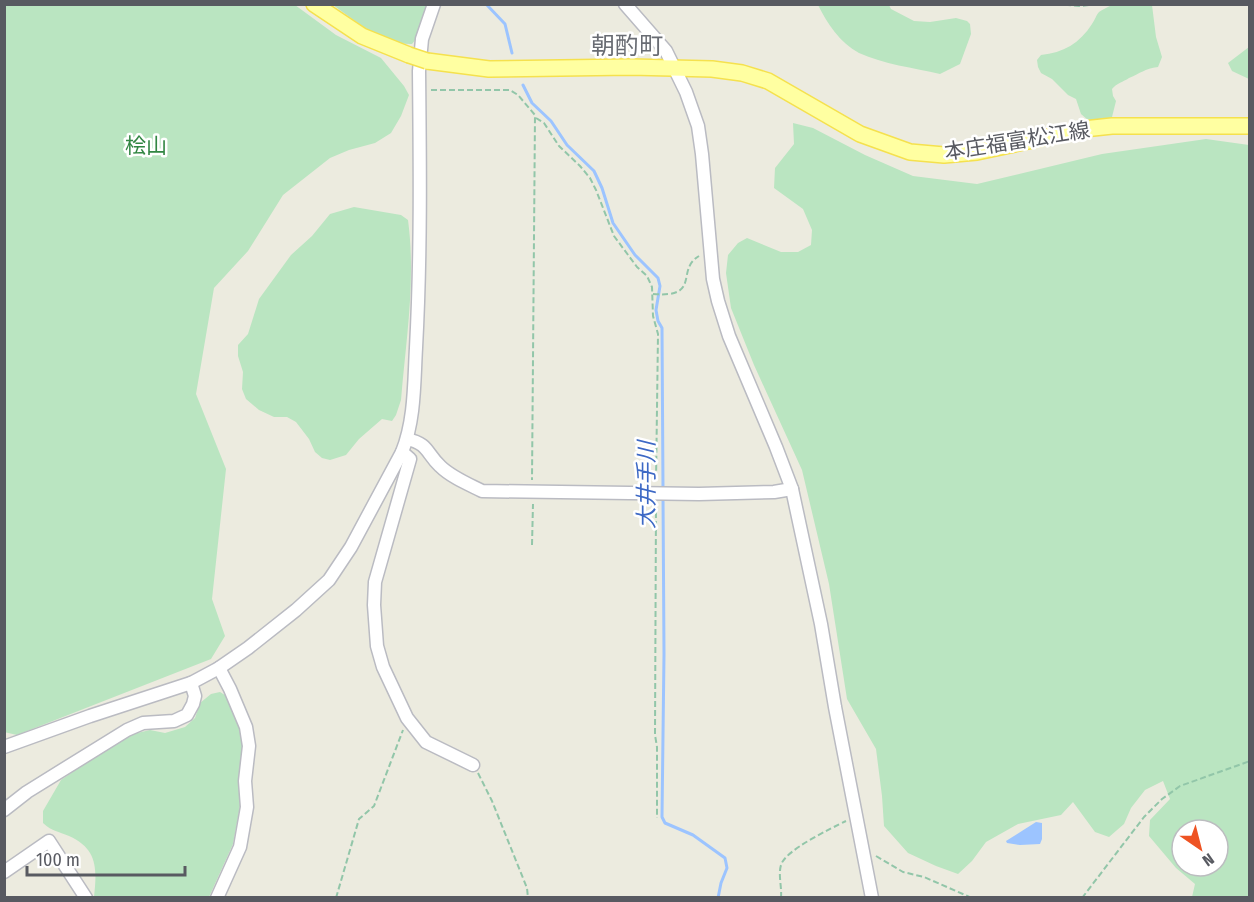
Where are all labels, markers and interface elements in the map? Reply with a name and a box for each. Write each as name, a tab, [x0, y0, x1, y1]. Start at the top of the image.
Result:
district label: 朝酌町	[591, 32, 663, 60]
street label: 本庄福富松江線	[942, 117, 1092, 165]
park label: 桧山	[125, 133, 167, 159]
water label: 大井手川	[633, 439, 660, 529]
north arrow	[1170, 818, 1230, 878]
scale bar	[27, 839, 184, 877]
text: 100 m	[36, 849, 80, 871]
text: N	[1199, 849, 1218, 870]

